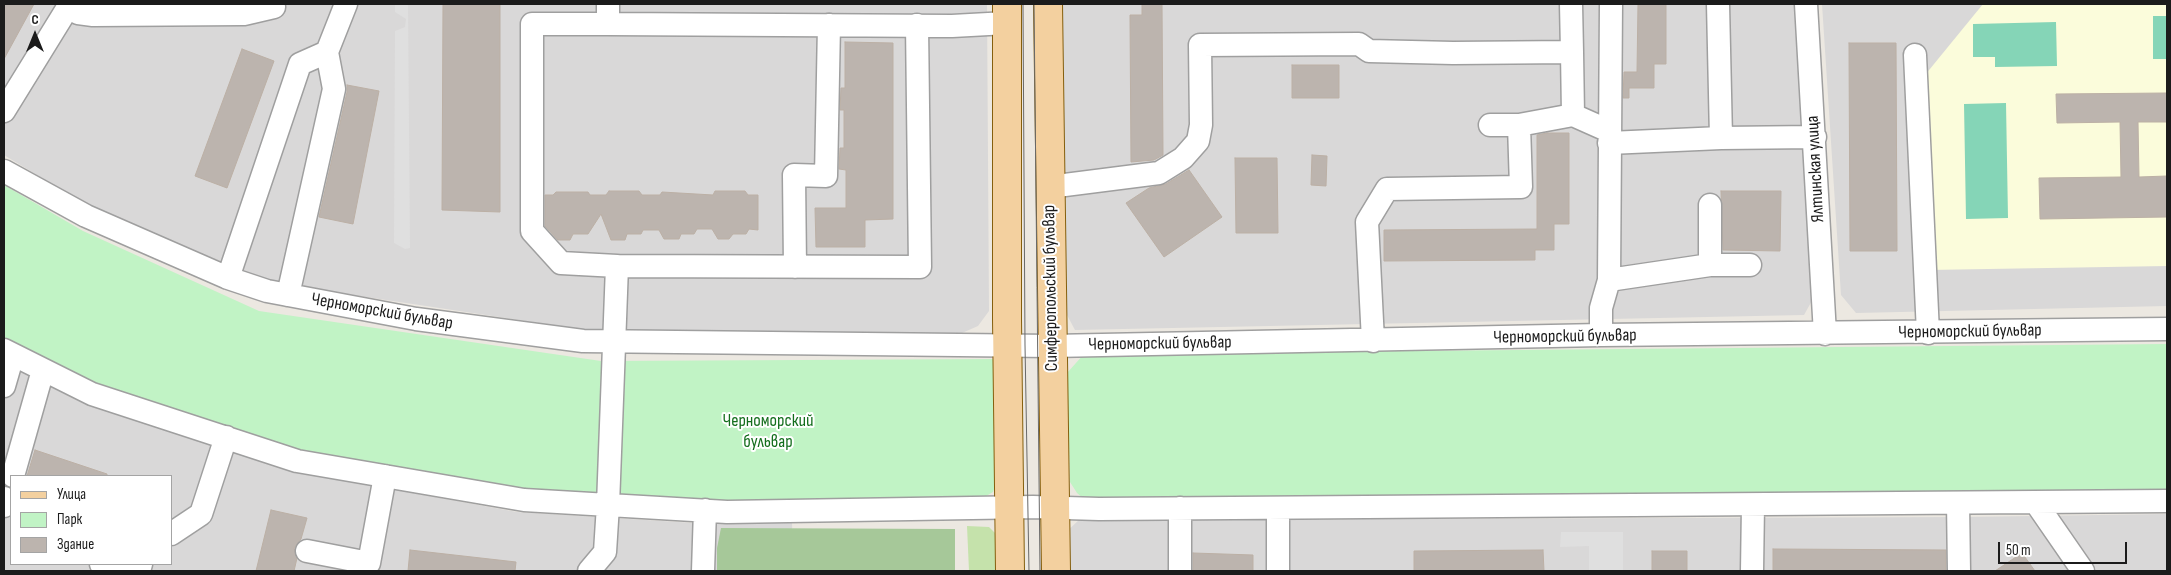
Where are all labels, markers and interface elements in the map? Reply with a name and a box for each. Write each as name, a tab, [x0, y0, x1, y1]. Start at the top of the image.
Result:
north arrow	[10, 10, 60, 60]
text: С	[31, 11, 39, 28]
street label: Ялтинская улица	[1802, 115, 1830, 223]
street label: Симферопольский бульвар	[1039, 205, 1063, 371]
street label: Черноморский бульвар	[309, 289, 455, 335]
street label: Черноморский бульвар	[1898, 320, 2042, 344]
street label: Черноморский бульвар	[1493, 325, 1637, 349]
street label: Черноморский бульвар	[1088, 332, 1232, 356]
park label: Черноморский бульвар	[722, 410, 814, 452]
legend	[10, 475, 172, 565]
text: Улица	[57, 485, 86, 504]
text: Парк	[57, 510, 82, 529]
scale bar	[2001, 532, 2130, 564]
text: Здание	[57, 535, 94, 554]
text: 50 m	[2006, 541, 2031, 560]

